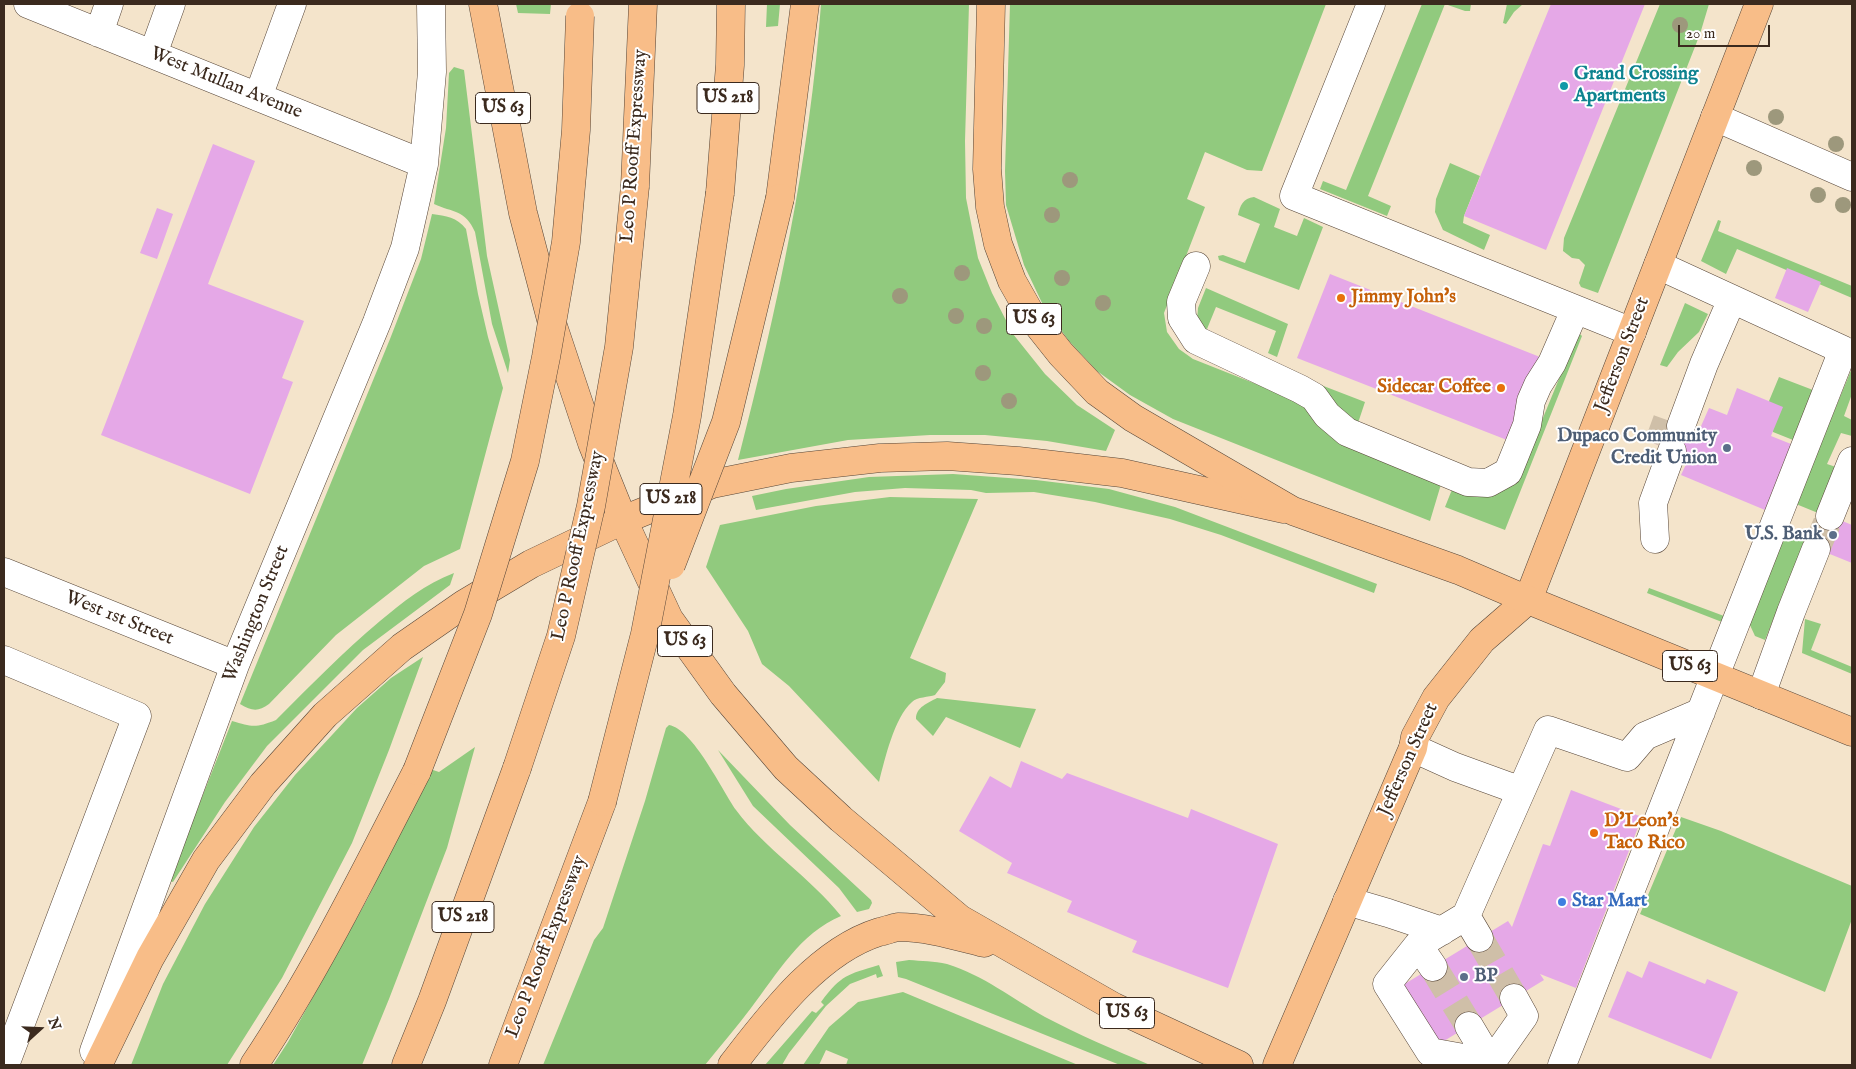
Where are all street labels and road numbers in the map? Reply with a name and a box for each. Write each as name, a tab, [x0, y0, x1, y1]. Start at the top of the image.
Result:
street label: West Mullan Avenue	[147, 43, 305, 125]
street label: Leo P Rooff Expressway	[617, 49, 653, 243]
road number: US 218	[697, 82, 759, 114]
road number: US 63	[476, 92, 530, 124]
street label: Jefferson Street	[1591, 294, 1655, 416]
road number: US 63	[1006, 304, 1062, 334]
street label: Leo P Rooff Expressway	[548, 449, 610, 643]
road number: US 218	[640, 484, 702, 514]
street label: Washington Street	[219, 542, 295, 686]
street label: West 1st Street	[61, 587, 177, 651]
road number: US 63	[658, 626, 712, 656]
road number: US 63	[1662, 650, 1718, 681]
street label: Jefferson Street	[1374, 700, 1444, 820]
street label: Leo P Rooff Expressway	[502, 852, 592, 1042]
road number: US 218	[432, 902, 494, 932]
road number: US 63	[1100, 998, 1154, 1028]

